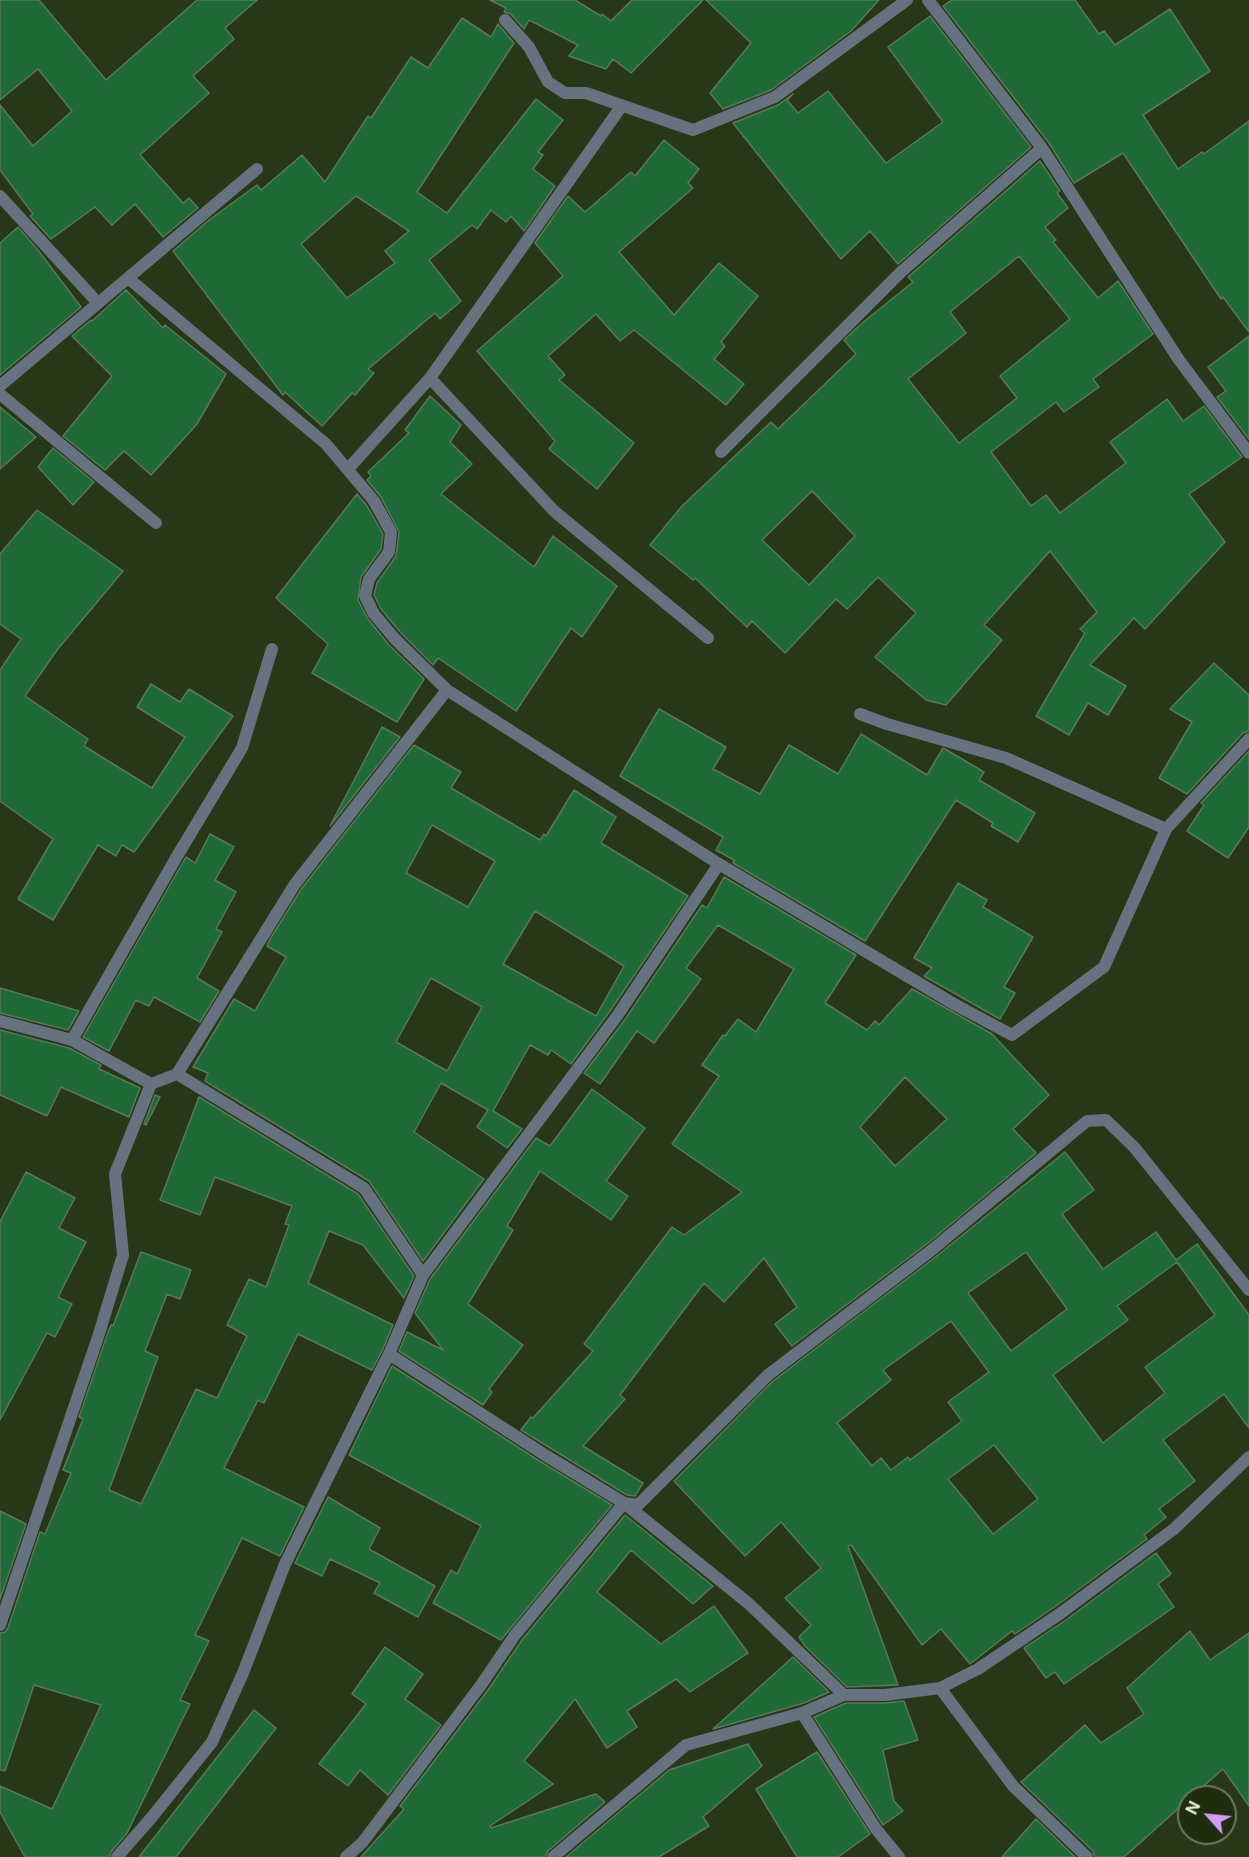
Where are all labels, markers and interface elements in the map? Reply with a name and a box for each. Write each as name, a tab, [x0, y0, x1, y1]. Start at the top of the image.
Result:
north arrow	[1177, 1785, 1237, 1845]
text: N	[1181, 1798, 1204, 1818]

